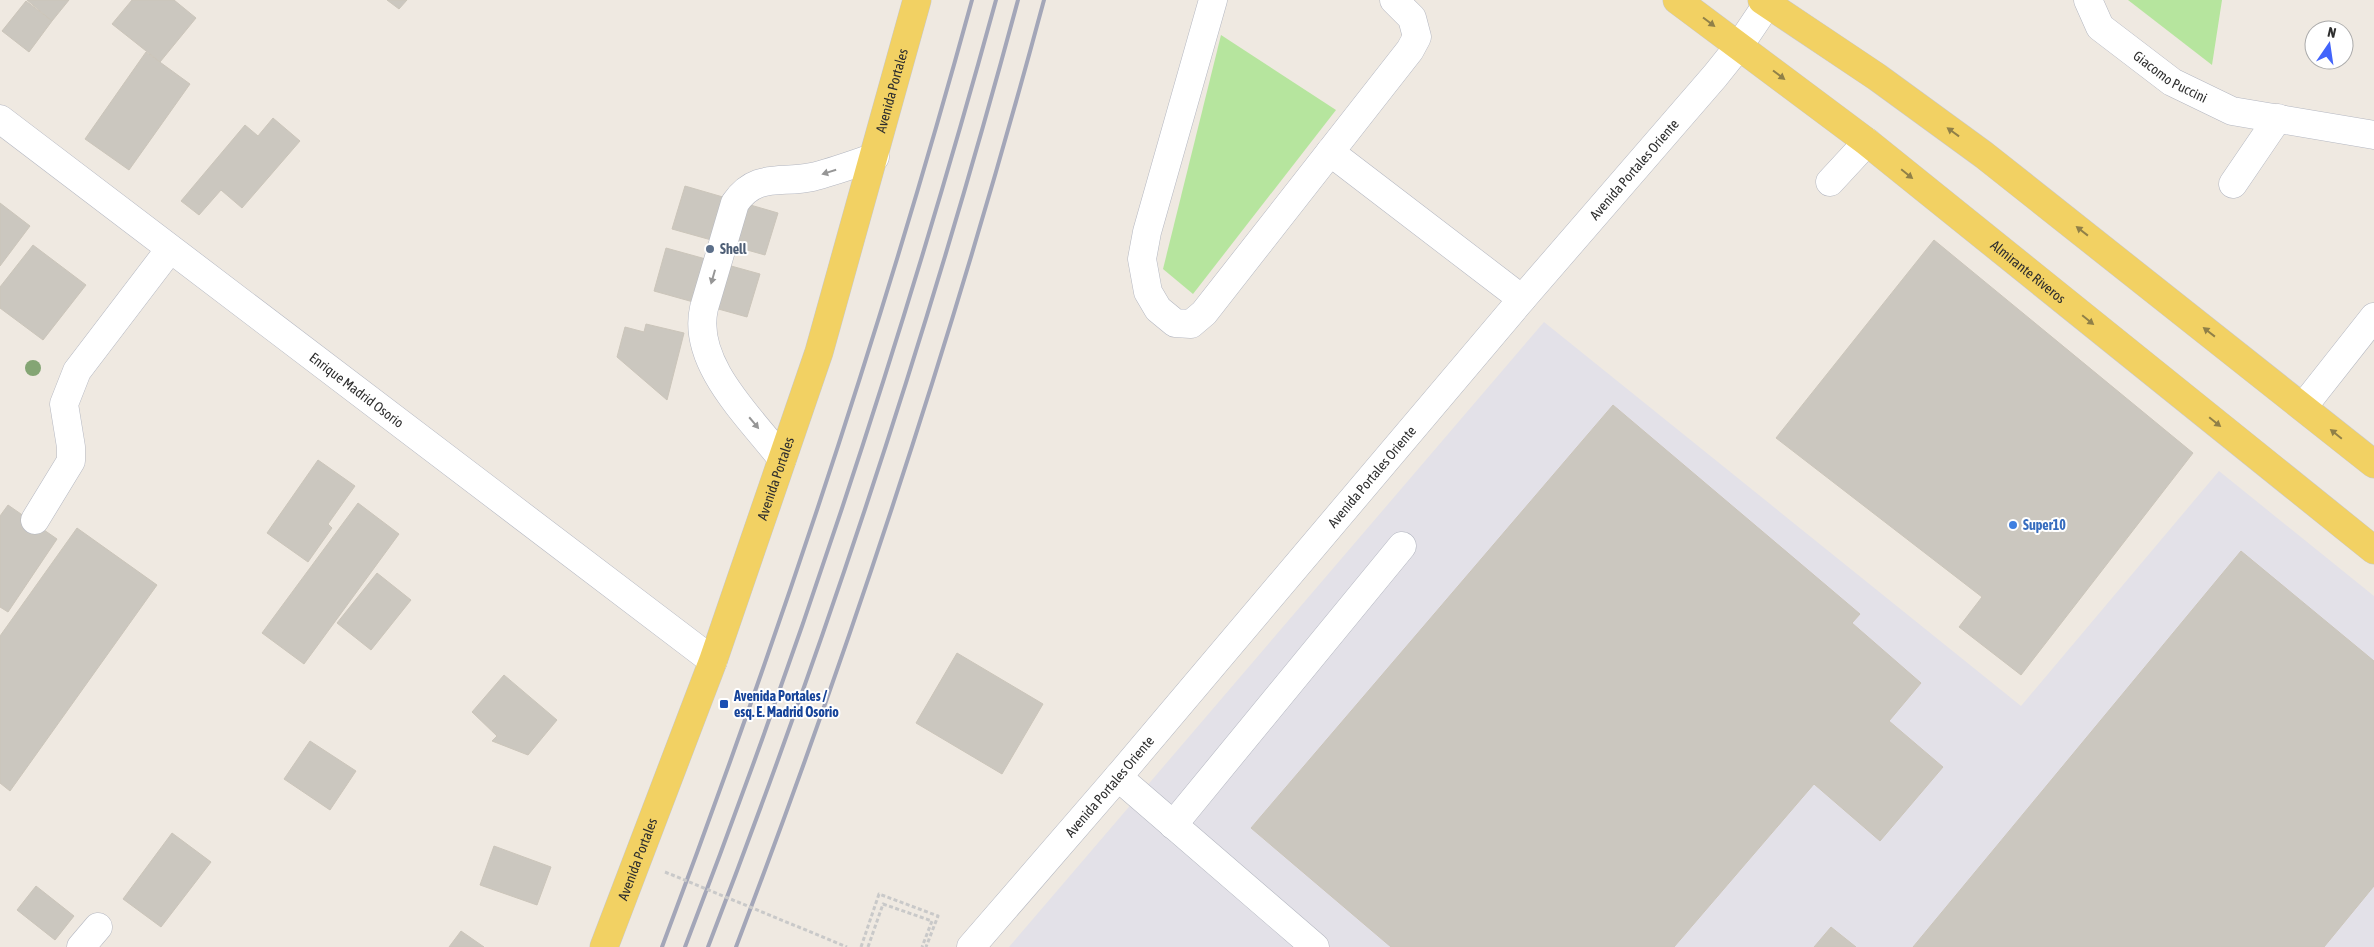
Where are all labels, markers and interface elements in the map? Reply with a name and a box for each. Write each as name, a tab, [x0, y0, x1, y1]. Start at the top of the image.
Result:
one-way arrow	[1702, 17, 1715, 28]
north arrow	[2304, 20, 2354, 70]
text: N	[2326, 24, 2338, 41]
street label: Avenida Portales	[872, 47, 911, 135]
street label: Giacomo Puccini	[2130, 47, 2210, 106]
one-way arrow	[1772, 69, 1785, 80]
street label: Avenida Portales Oriente	[1586, 116, 1682, 223]
one-way arrow	[1946, 127, 1960, 137]
one-way arrow	[821, 169, 836, 177]
one-way arrow	[1900, 169, 1914, 179]
one-way arrow	[2076, 226, 2089, 237]
street label: Almirante Riveros	[1988, 237, 2069, 307]
place label: Shell	[720, 241, 747, 257]
marker: Shell	[704, 243, 716, 255]
one-way arrow	[709, 270, 717, 285]
one-way arrow	[2082, 314, 2095, 325]
one-way arrow	[2203, 327, 2216, 338]
street label: Enrique Madrid Osorio	[306, 349, 407, 431]
one-way arrow	[748, 416, 760, 428]
one-way arrow	[2208, 416, 2221, 427]
street label: Avenida Portales Oriente	[1325, 423, 1419, 531]
one-way arrow	[2330, 428, 2343, 439]
street label: Avenida Portales	[754, 435, 797, 522]
place label: Super10	[2023, 517, 2066, 533]
marker: Super10	[2007, 519, 2019, 531]
place label: Avenida Portales / esq. E. Madrid Osorio	[733, 688, 839, 720]
marker: Avenida Portales / esq. E. Madrid Osorio	[718, 698, 730, 710]
street label: Avenida Portales Oriente	[1062, 733, 1157, 840]
street label: Avenida Portales	[615, 816, 660, 903]

